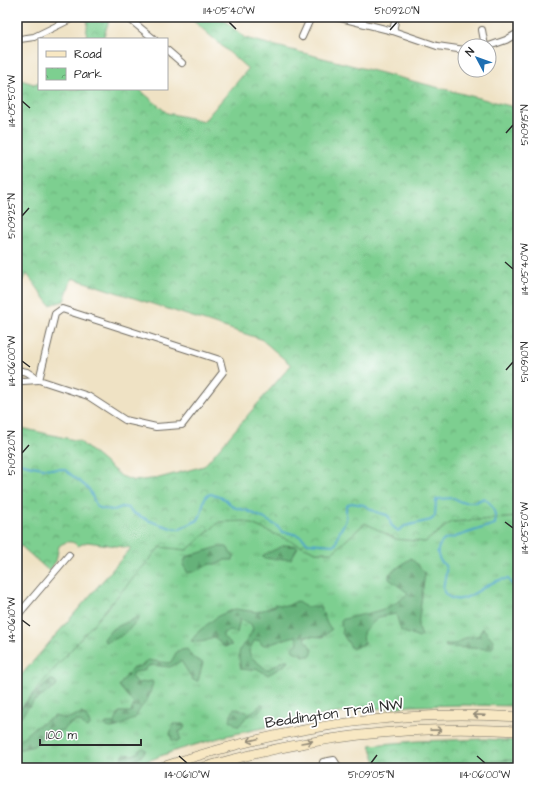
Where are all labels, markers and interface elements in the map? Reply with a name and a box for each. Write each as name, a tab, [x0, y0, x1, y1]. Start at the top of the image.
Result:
text: 114°05'40"W	[203, 4, 255, 18]
text: 51°09'20"N	[375, 4, 419, 18]
legend	[38, 38, 168, 90]
north arrow	[457, 38, 497, 78]
text: N	[462, 44, 478, 59]
text: Road	[74, 46, 102, 63]
text: Park	[74, 66, 102, 83]
text: 114°05'50"W	[5, 75, 19, 127]
text: 51°09'15"N	[518, 104, 532, 146]
text: 51°09'25"N	[5, 193, 19, 239]
text: 114°05'40"W	[518, 243, 532, 295]
text: 114°06'00"W	[5, 335, 19, 386]
text: 51°09'10"N	[518, 342, 532, 382]
text: 51°09'20"N	[5, 431, 19, 475]
text: 114°05'50"W	[518, 502, 532, 554]
text: 114°06'10"W	[5, 597, 19, 643]
street label: Beddington Trail NW	[264, 693, 405, 735]
one-way arrow	[473, 711, 486, 719]
scale bar	[40, 721, 141, 747]
one-way arrow	[429, 726, 442, 733]
text: 100 m	[46, 727, 77, 744]
one-way arrow	[247, 737, 260, 744]
one-way arrow	[300, 738, 313, 746]
text: 114°06'10"W	[164, 768, 210, 782]
text: 51°09'05"N	[348, 768, 394, 782]
text: 114°06'00"W	[460, 768, 511, 782]

